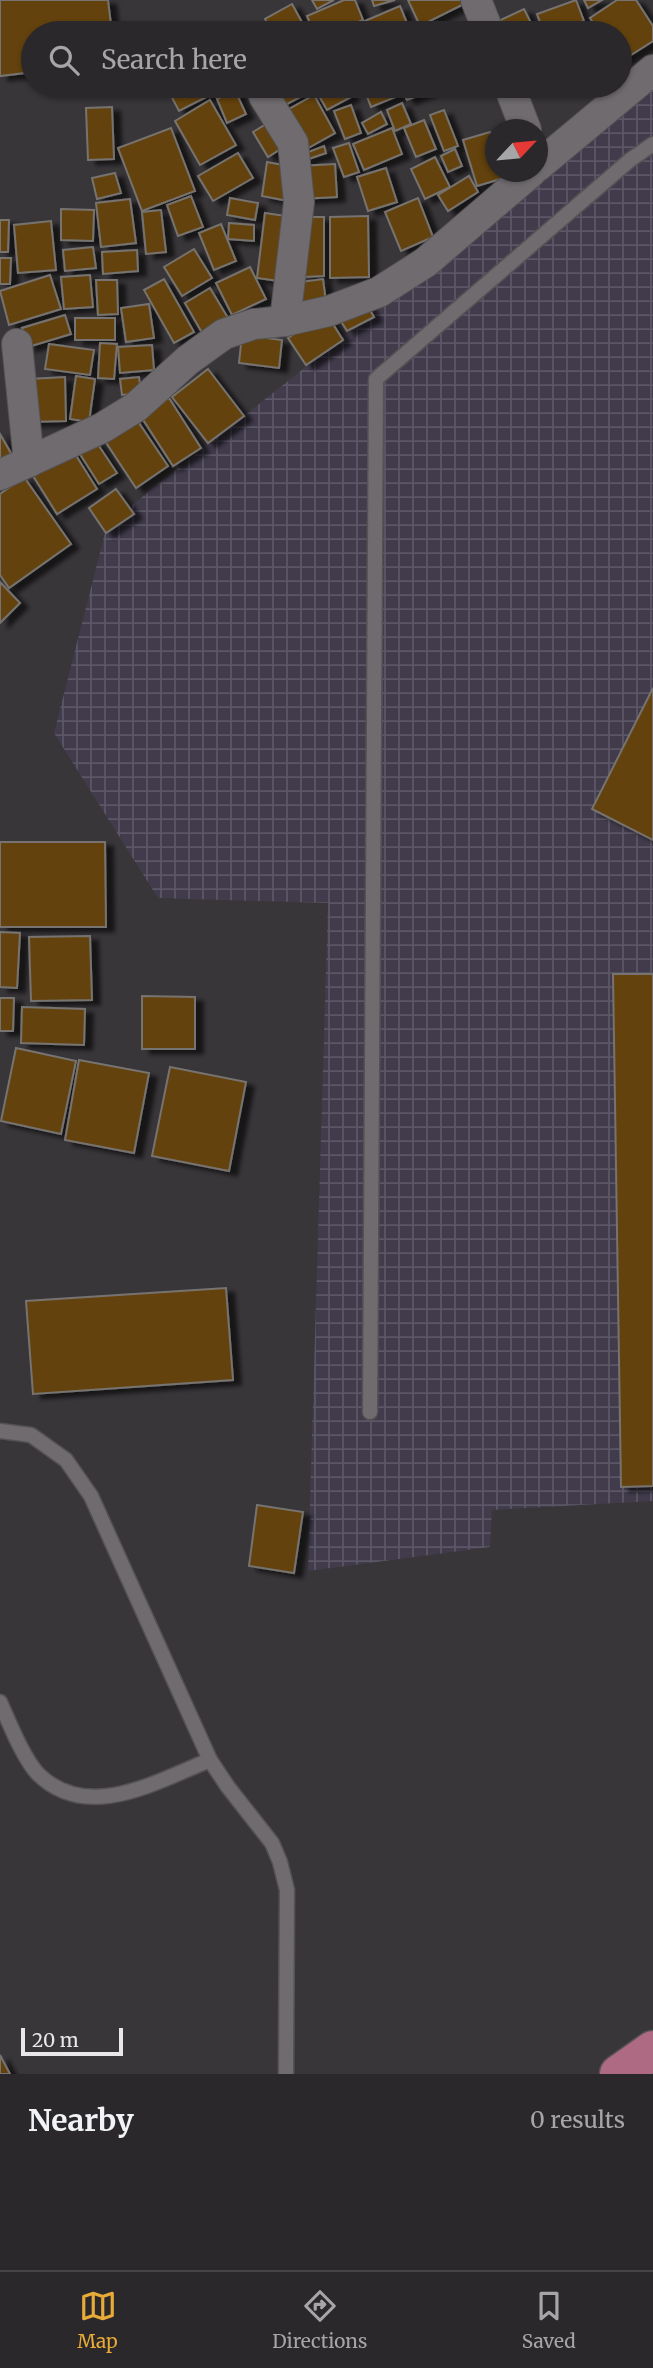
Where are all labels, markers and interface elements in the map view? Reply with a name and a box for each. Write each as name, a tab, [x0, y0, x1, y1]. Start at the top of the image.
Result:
search box	[21, 21, 632, 98]
icon: search	[45, 41, 83, 79]
text: Search here	[101, 43, 247, 76]
north arrow	[485, 119, 548, 182]
scale bar	[21, 2025, 122, 2057]
text: 20 m	[32, 2028, 79, 2052]
text: Nearby	[28, 2101, 134, 2139]
text: 0 results	[530, 2105, 625, 2134]
tab: Map	[77, 2287, 118, 2353]
tab: Directions	[272, 2287, 367, 2353]
tab: Saved	[522, 2287, 576, 2353]

